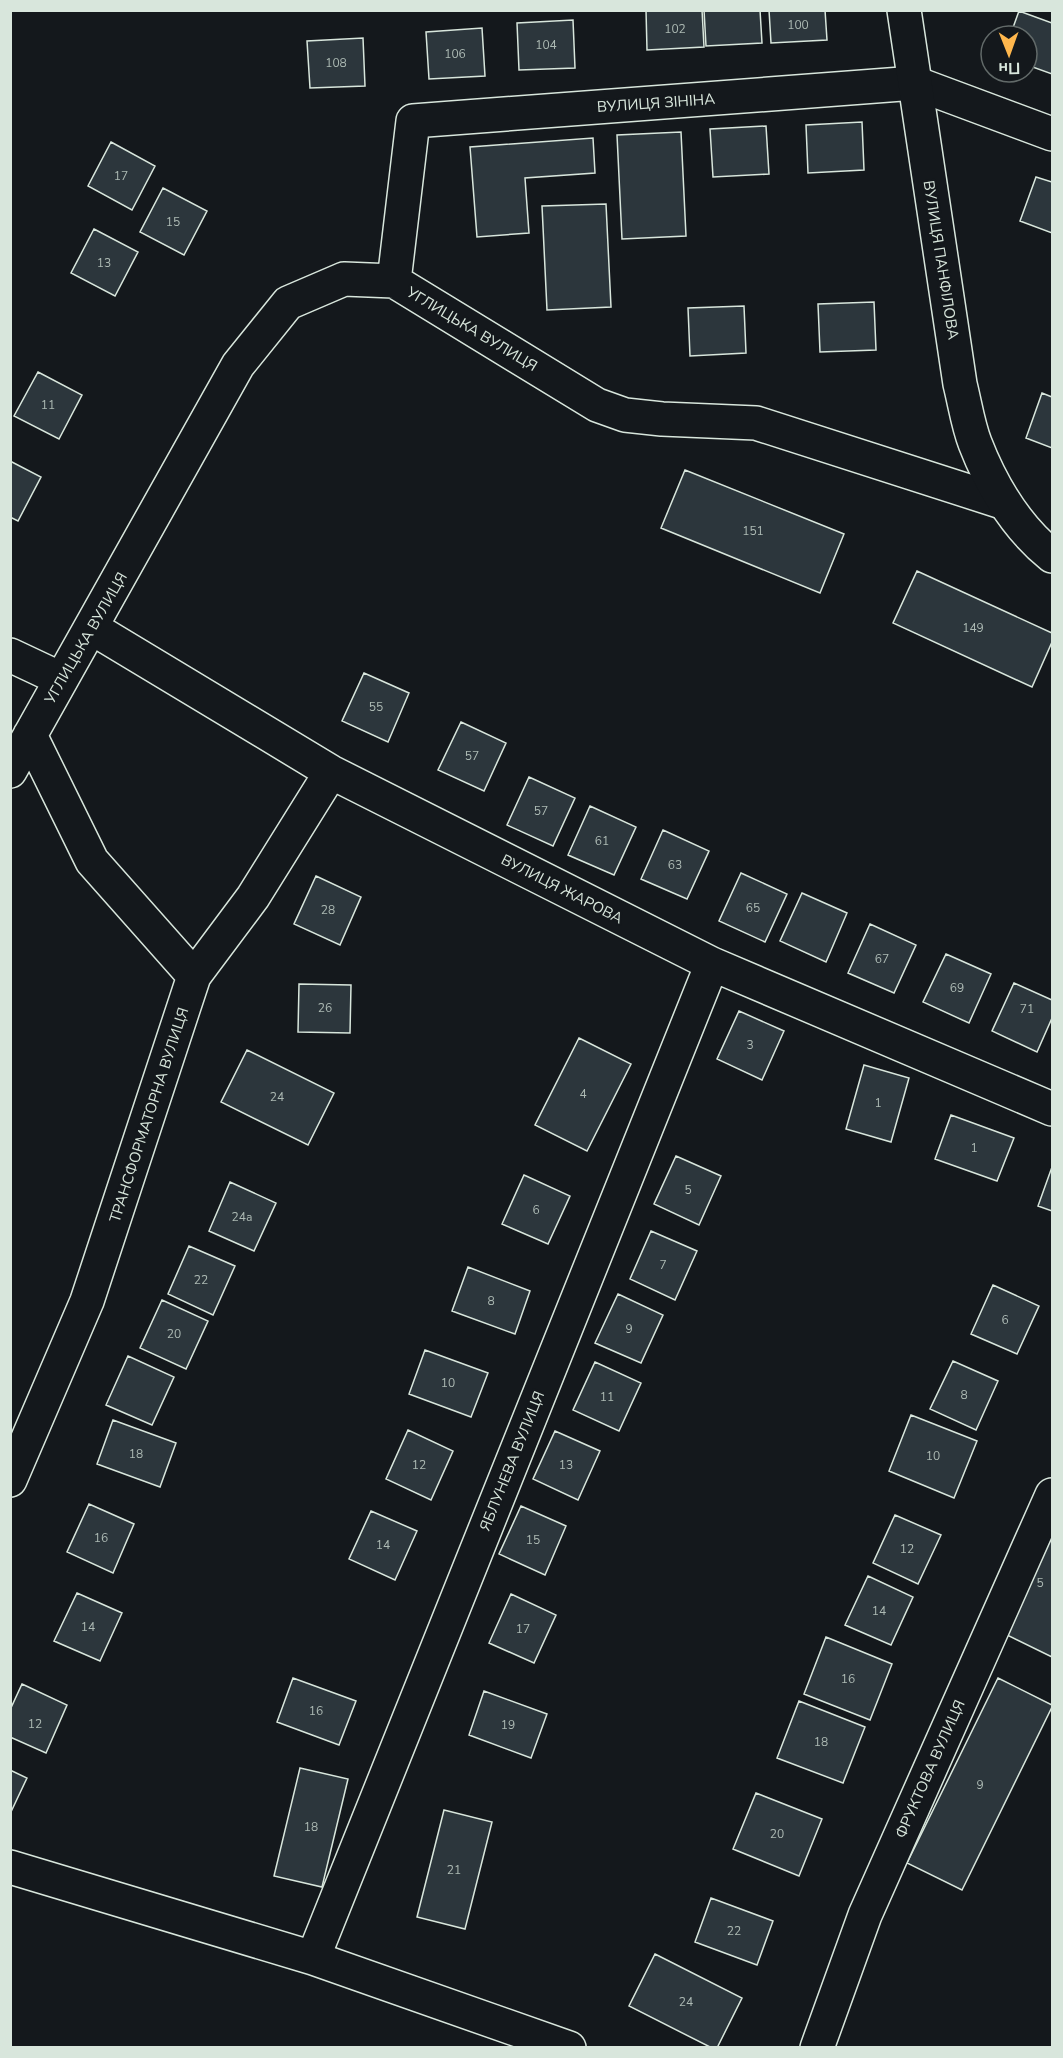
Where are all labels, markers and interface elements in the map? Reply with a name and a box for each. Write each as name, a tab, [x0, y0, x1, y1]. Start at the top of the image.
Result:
house number: 100	[787, 17, 809, 33]
house number: 102	[664, 21, 686, 37]
north arrow	[979, 24, 1039, 84]
house number: 104	[535, 37, 557, 53]
house number: 106	[444, 46, 466, 62]
house number: 108	[325, 55, 347, 71]
text: Пн	[998, 57, 1020, 79]
street label: ВУЛИЦЯ ЗІНІНА	[596, 89, 716, 117]
house number: 17	[114, 168, 128, 184]
street label: ВУЛИЦЯ ПАНФІЛОВА	[919, 179, 963, 341]
house number: 15	[166, 214, 180, 230]
house number: 13	[97, 255, 111, 271]
street label: УГЛИЦЬКА ВУЛИЦЯ	[402, 282, 541, 376]
house number: 11	[41, 397, 55, 413]
house number: 151	[742, 523, 764, 539]
street label: УГЛИЦЬКА ВУЛИЦЯ	[40, 568, 132, 708]
house number: 149	[962, 620, 984, 636]
house number: 55	[369, 699, 383, 715]
house number: 57	[465, 748, 479, 764]
house number: 57	[534, 803, 548, 819]
house number: 61	[595, 833, 609, 849]
street label: ВУЛИЦЯ ЖАРОВА	[498, 850, 626, 928]
house number: 63	[668, 857, 682, 873]
house number: 65	[746, 900, 760, 916]
house number: 28	[321, 902, 335, 918]
house number: 67	[875, 951, 889, 967]
house number: 69	[950, 980, 964, 996]
house number: 26	[318, 1000, 332, 1016]
house number: 71	[1020, 1001, 1034, 1017]
street label: ТРАНСФОРМАТОРНА ВУЛИЦЯ	[105, 1005, 193, 1225]
house number: 3	[746, 1037, 754, 1053]
house number: 4	[579, 1086, 587, 1102]
house number: 24	[270, 1089, 284, 1105]
house number: 1	[874, 1095, 882, 1111]
house number: 1	[970, 1140, 978, 1156]
house number: 5	[684, 1182, 692, 1198]
house number: 6	[532, 1202, 540, 1218]
house number: 24а	[232, 1209, 252, 1225]
house number: 7	[659, 1257, 667, 1273]
house number: 22	[194, 1272, 208, 1288]
house number: 8	[487, 1293, 495, 1309]
house number: 6	[1001, 1312, 1009, 1328]
house number: 9	[625, 1321, 633, 1337]
house number: 20	[167, 1326, 181, 1342]
house number: 10	[441, 1375, 455, 1391]
house number: 8	[960, 1387, 968, 1403]
street label: ЯБЛУНЕВА ВУЛИЦЯ	[475, 1388, 549, 1534]
house number: 11	[600, 1389, 614, 1405]
house number: 18	[129, 1446, 143, 1462]
house number: 10	[926, 1448, 940, 1464]
house number: 12	[412, 1457, 426, 1473]
house number: 13	[559, 1457, 573, 1473]
house number: 16	[94, 1530, 108, 1546]
house number: 15	[526, 1532, 540, 1548]
house number: 14	[376, 1537, 390, 1553]
house number: 12	[900, 1541, 914, 1557]
house number: 5	[1036, 1575, 1044, 1591]
house number: 14	[872, 1603, 886, 1619]
house number: 14	[81, 1619, 95, 1635]
house number: 17	[516, 1621, 530, 1637]
house number: 16	[841, 1671, 855, 1687]
street label: ФРУКТОВА ВУЛИЦЯ	[890, 1697, 970, 1841]
house number: 16	[309, 1703, 323, 1719]
house number: 12	[28, 1716, 42, 1732]
house number: 19	[501, 1717, 515, 1733]
house number: 18	[814, 1734, 828, 1750]
house number: 9	[976, 1777, 984, 1793]
house number: 18	[304, 1819, 318, 1835]
house number: 20	[770, 1826, 784, 1842]
house number: 21	[447, 1862, 461, 1878]
house number: 22	[727, 1923, 741, 1939]
house number: 24	[679, 1994, 693, 2010]

